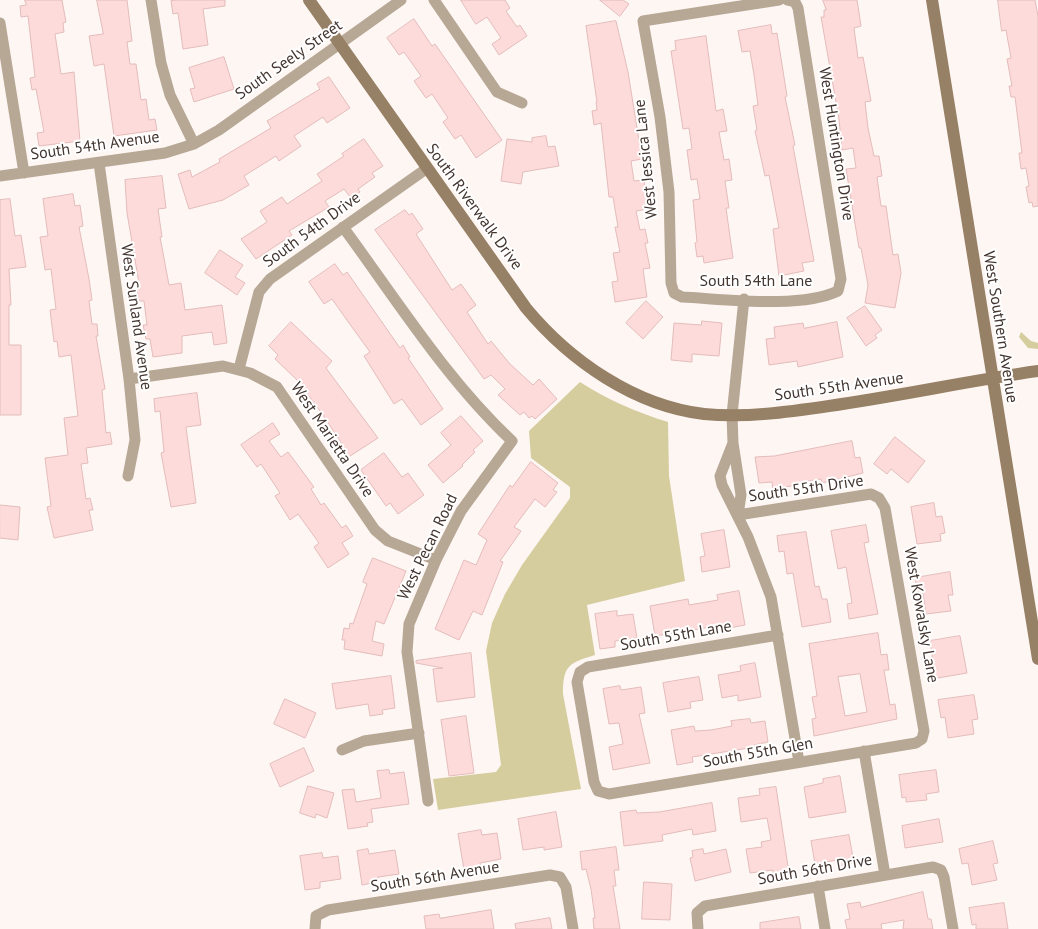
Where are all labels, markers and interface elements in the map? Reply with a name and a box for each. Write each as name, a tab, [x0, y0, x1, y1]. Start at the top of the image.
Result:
street label: South Seely Street	[232, 16, 346, 104]
street label: West Huntington Drive	[814, 66, 858, 222]
street label: West Jessica Lane	[630, 98, 662, 220]
street label: South 54th Avenue	[29, 127, 161, 165]
street label: South Riverwalk Drive	[422, 140, 526, 274]
street label: South 54th Drive	[259, 188, 365, 272]
street label: West Sunland Avenue	[116, 243, 156, 391]
street label: West Southern Avenue	[979, 250, 1021, 404]
street label: South 54th Lane	[700, 271, 812, 291]
street label: South 55th Avenue	[773, 368, 905, 406]
street label: West Marietta Drive	[286, 379, 378, 501]
street label: South 55th Drive	[747, 471, 865, 507]
street label: West Pecan Road	[394, 491, 462, 603]
street label: West Kowalsky Lane	[900, 546, 942, 684]
street label: South 55th Lane	[619, 617, 733, 655]
street label: South 55th Glen	[701, 734, 815, 772]
street label: South 56th Drive	[756, 850, 874, 890]
street label: South 56th Avenue	[369, 857, 501, 897]

